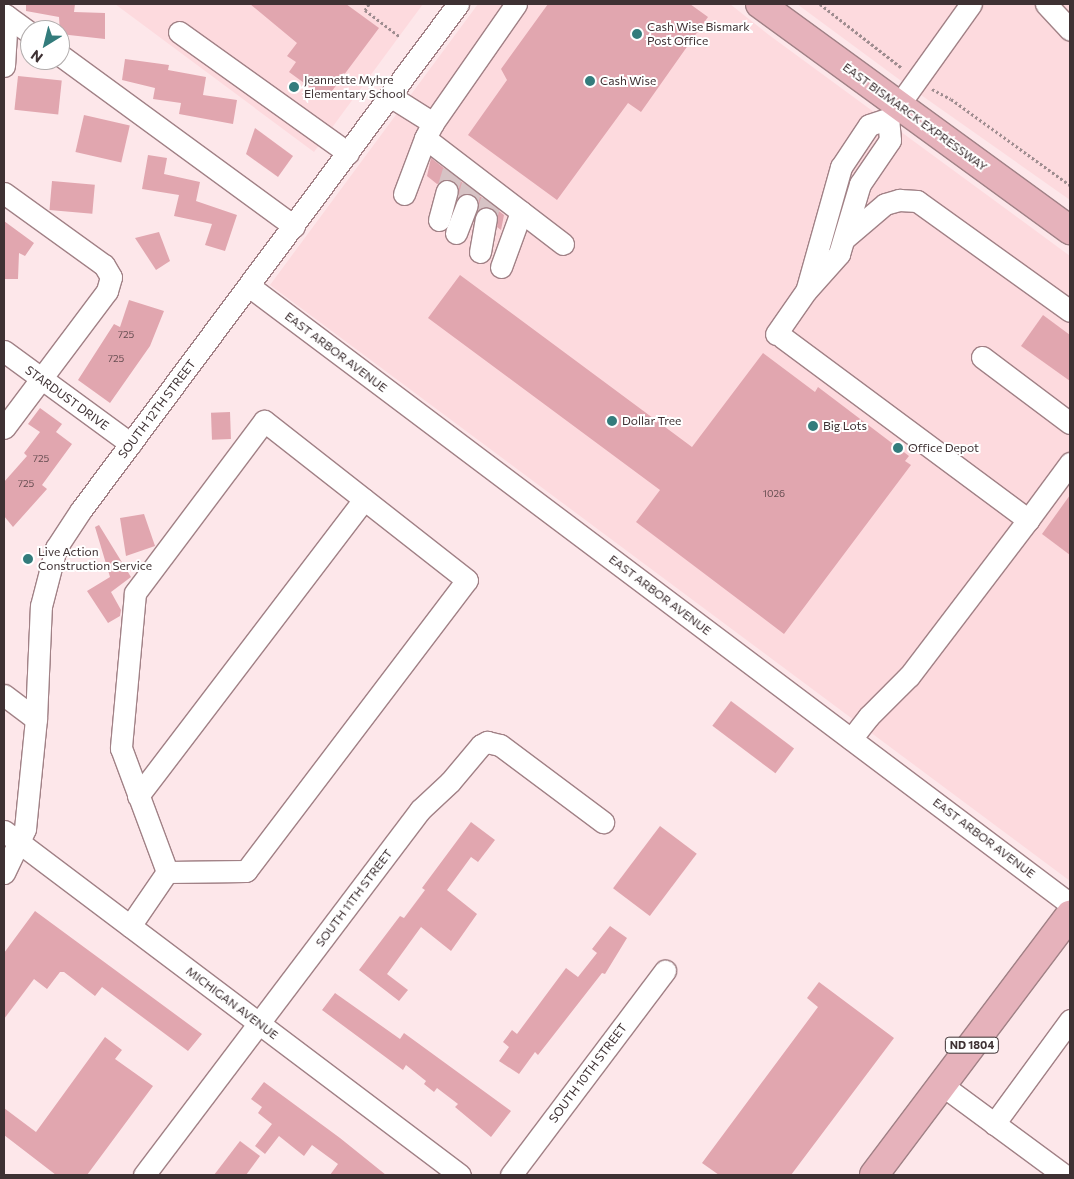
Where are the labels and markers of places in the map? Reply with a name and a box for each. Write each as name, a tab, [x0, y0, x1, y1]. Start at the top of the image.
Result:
place label: Cash Wise Bismark Post Office	[647, 20, 750, 48]
marker: Cash Wise Bismark Post Office	[631, 28, 643, 40]
place label: Jeannette Myhre Elementary School	[304, 73, 406, 101]
place label: Cash Wise	[600, 74, 656, 88]
marker: Cash Wise	[584, 75, 596, 87]
marker: Jeannette Myhre Elementary School	[288, 81, 300, 93]
place label: Dollar Tree	[622, 414, 681, 428]
marker: Dollar Tree	[606, 415, 618, 427]
place label: Big Lots	[823, 419, 867, 433]
marker: Big Lots	[807, 420, 819, 432]
place label: Office Depot	[908, 441, 979, 455]
marker: Office Depot	[892, 442, 904, 454]
place label: Live Action Construction Service	[38, 545, 152, 573]
marker: Live Action Construction Service	[22, 553, 34, 565]

